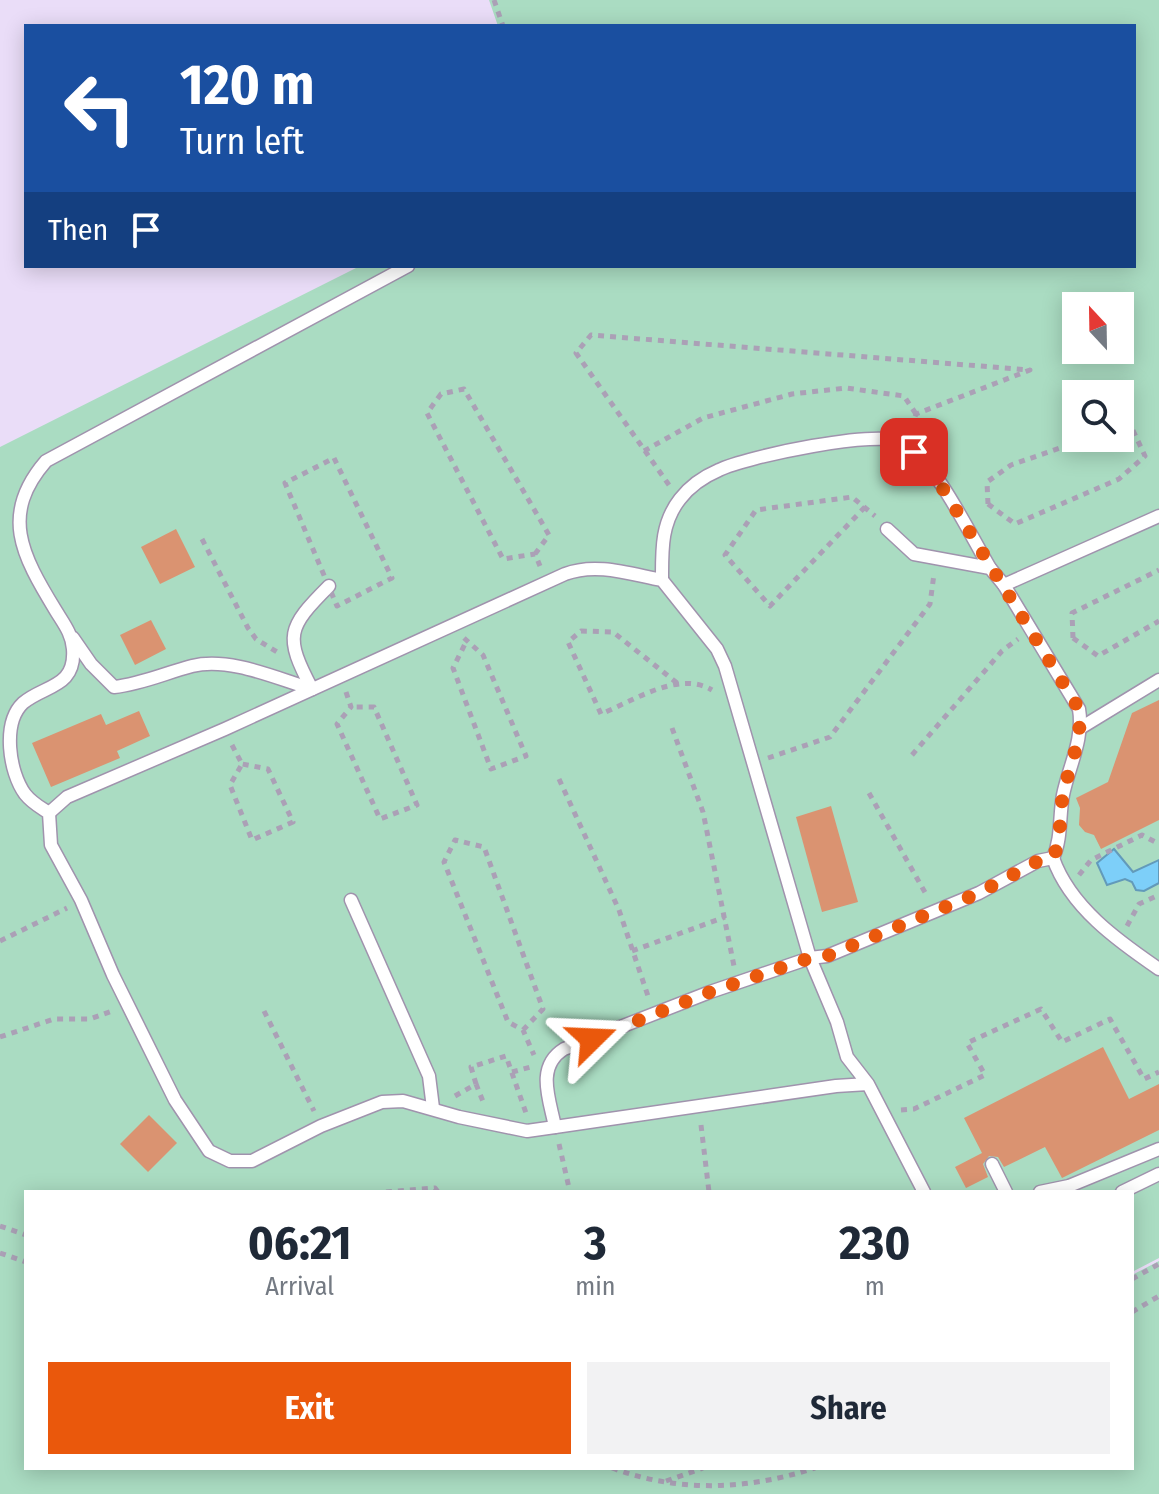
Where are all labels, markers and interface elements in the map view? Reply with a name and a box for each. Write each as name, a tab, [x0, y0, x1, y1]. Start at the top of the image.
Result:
text: 120 m	[180, 52, 315, 119]
icon: left	[48, 56, 152, 160]
text: Turn left	[180, 120, 304, 164]
icon: arrive	[124, 208, 168, 252]
text: Then	[48, 212, 108, 248]
north arrow	[1062, 292, 1134, 364]
map controls	[1062, 292, 1134, 452]
button: search	[1062, 380, 1134, 452]
pin	[880, 418, 948, 486]
icon: arrive	[892, 430, 936, 474]
position arrow	[550, 997, 634, 1081]
text: 06:21	[248, 1214, 352, 1272]
text: 3	[584, 1214, 607, 1272]
text: 230	[839, 1214, 910, 1272]
text: Arrival	[265, 1271, 334, 1302]
text: min	[575, 1271, 616, 1302]
text: m	[865, 1271, 885, 1302]
button: Exit	[48, 1362, 571, 1454]
button: Share	[587, 1362, 1110, 1454]

